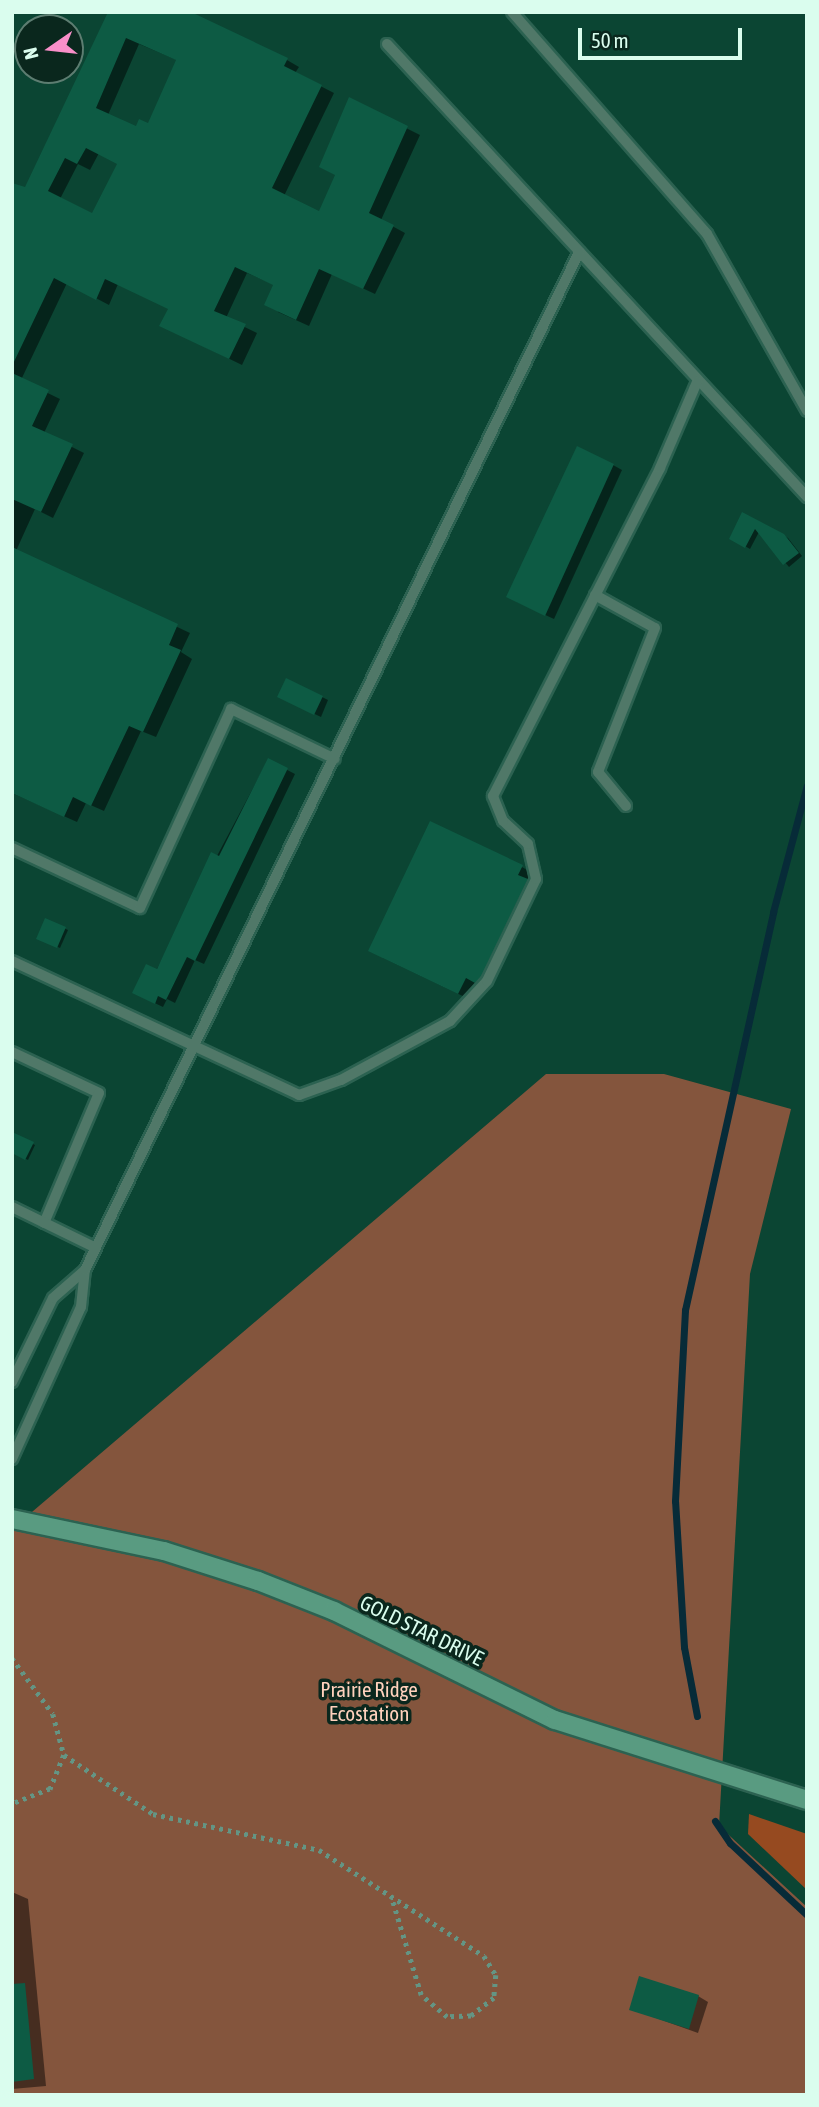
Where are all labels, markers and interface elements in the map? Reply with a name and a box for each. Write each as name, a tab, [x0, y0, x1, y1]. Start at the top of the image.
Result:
north arrow	[14, 14, 84, 84]
scale bar	[581, 14, 746, 58]
text: 50 m	[591, 28, 629, 52]
text: N	[19, 45, 43, 62]
street label: GOLD STAR DRIVE	[356, 1589, 488, 1671]
park label: Prairie Ridge Ecostation	[320, 1676, 418, 1726]

